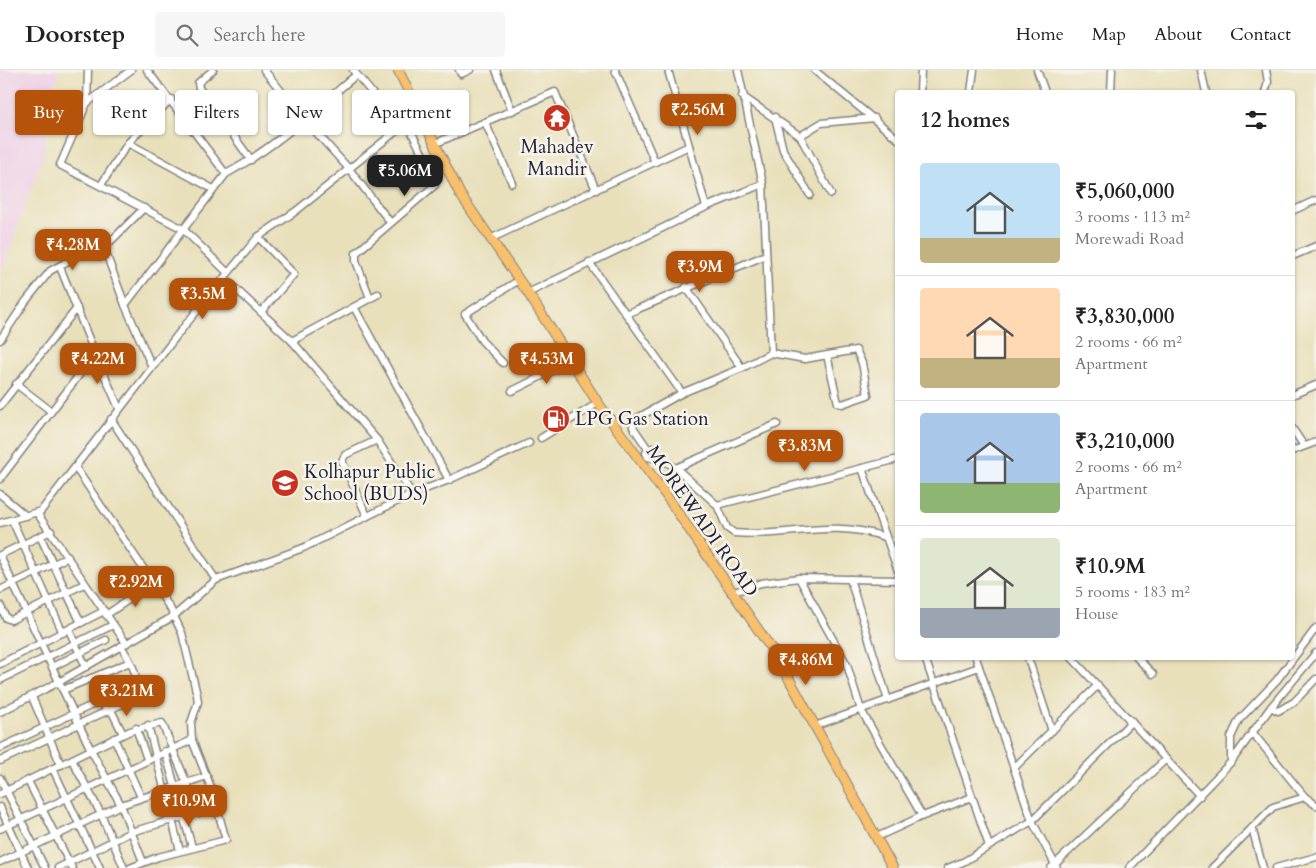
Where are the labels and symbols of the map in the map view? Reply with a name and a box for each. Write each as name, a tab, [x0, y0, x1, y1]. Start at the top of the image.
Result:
pin: ₹2.56M	[657, 93, 739, 136]
temple icon: Mahadev Mandir	[542, 103, 572, 133]
place label: Mahadev Mandir	[520, 134, 594, 182]
pin: ₹5.06M	[364, 154, 446, 197]
pin: ₹4.28M	[32, 228, 114, 271]
pin: ₹3.9M	[665, 250, 735, 293]
pin: ₹3.5M	[168, 278, 238, 320]
pin: ₹4.22M	[57, 342, 139, 385]
pin: ₹4.53M	[506, 342, 588, 385]
fuel station icon: LPG Gas Station	[541, 404, 571, 434]
place label: LPG Gas Station	[575, 406, 709, 432]
pin: ₹3.83M	[764, 430, 846, 472]
street label: MOREWADI ROAD	[640, 440, 764, 602]
place label: Kolhapur Public School (BUDS)	[304, 459, 435, 507]
school or university icon: Kolhapur Public School (BUDS)	[270, 468, 300, 498]
pin: ₹2.92M	[95, 566, 177, 608]
pin: ₹4.86M	[765, 644, 847, 686]
pin: ₹3.21M	[86, 674, 168, 717]
pin: ₹10.9M	[148, 784, 230, 827]

